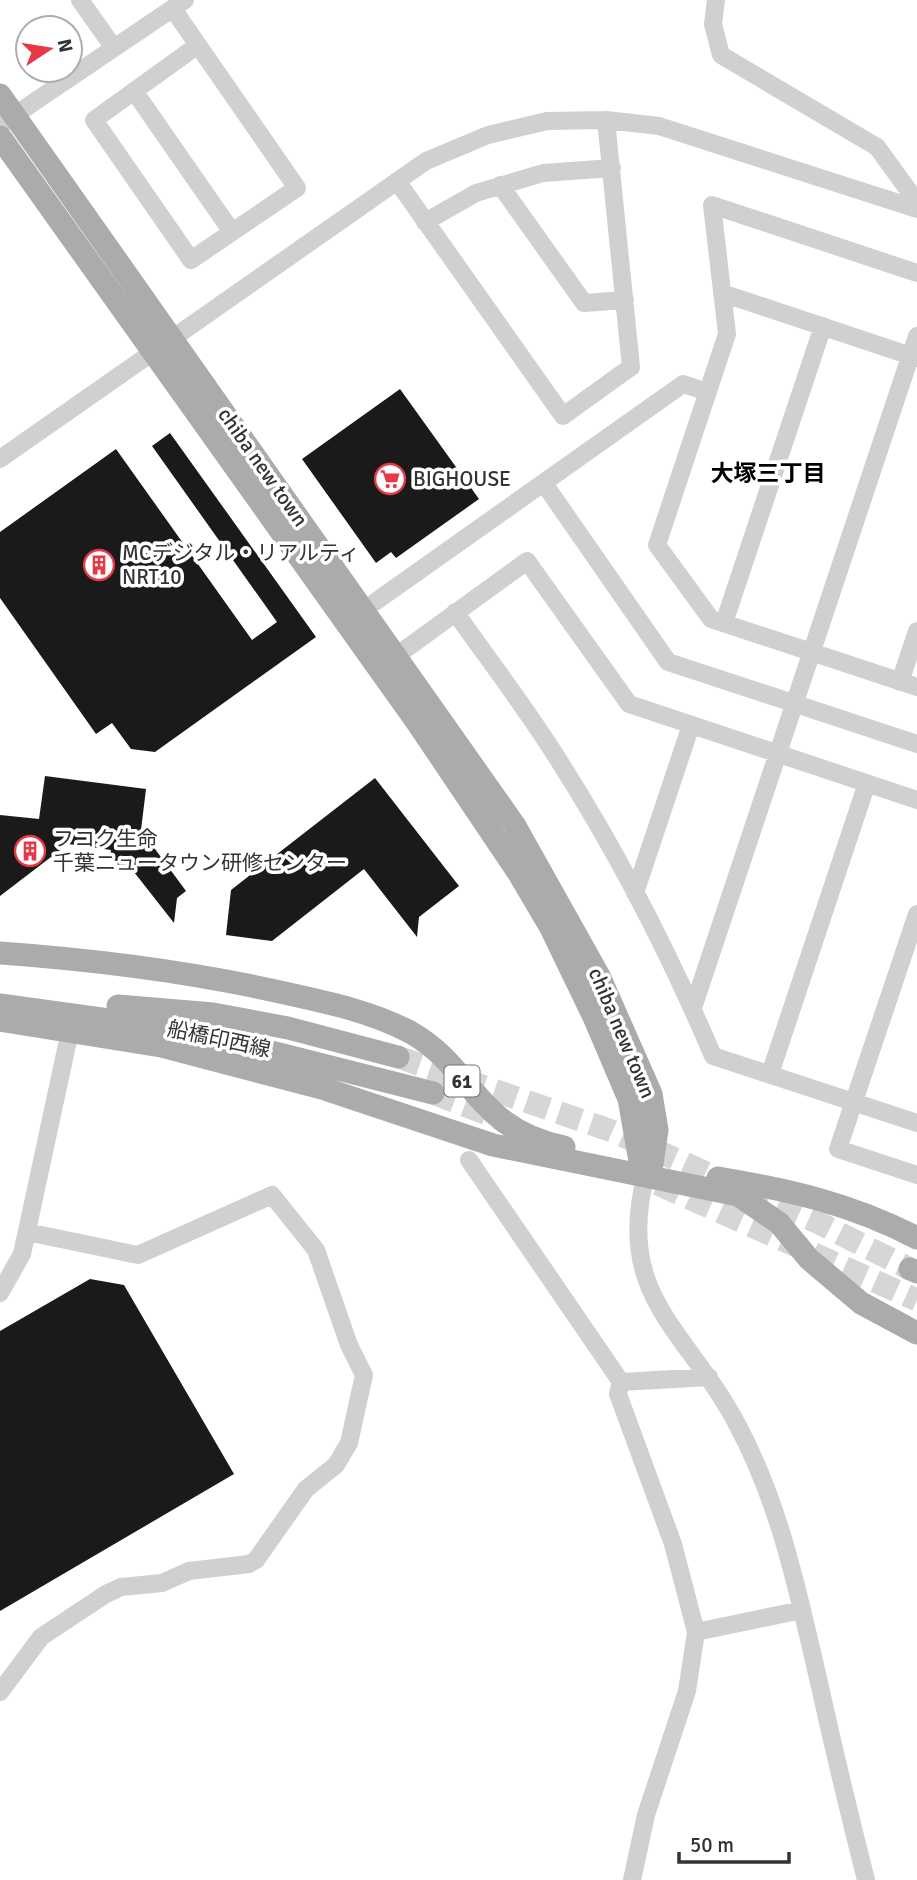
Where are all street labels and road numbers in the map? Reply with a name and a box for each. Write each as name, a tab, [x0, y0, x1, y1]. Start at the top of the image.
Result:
street label: chiba new town	[212, 402, 314, 532]
street label: chiba new town	[583, 964, 661, 1102]
street label: 船橋印西線	[165, 1015, 273, 1063]
road number: 61	[444, 1065, 480, 1096]

